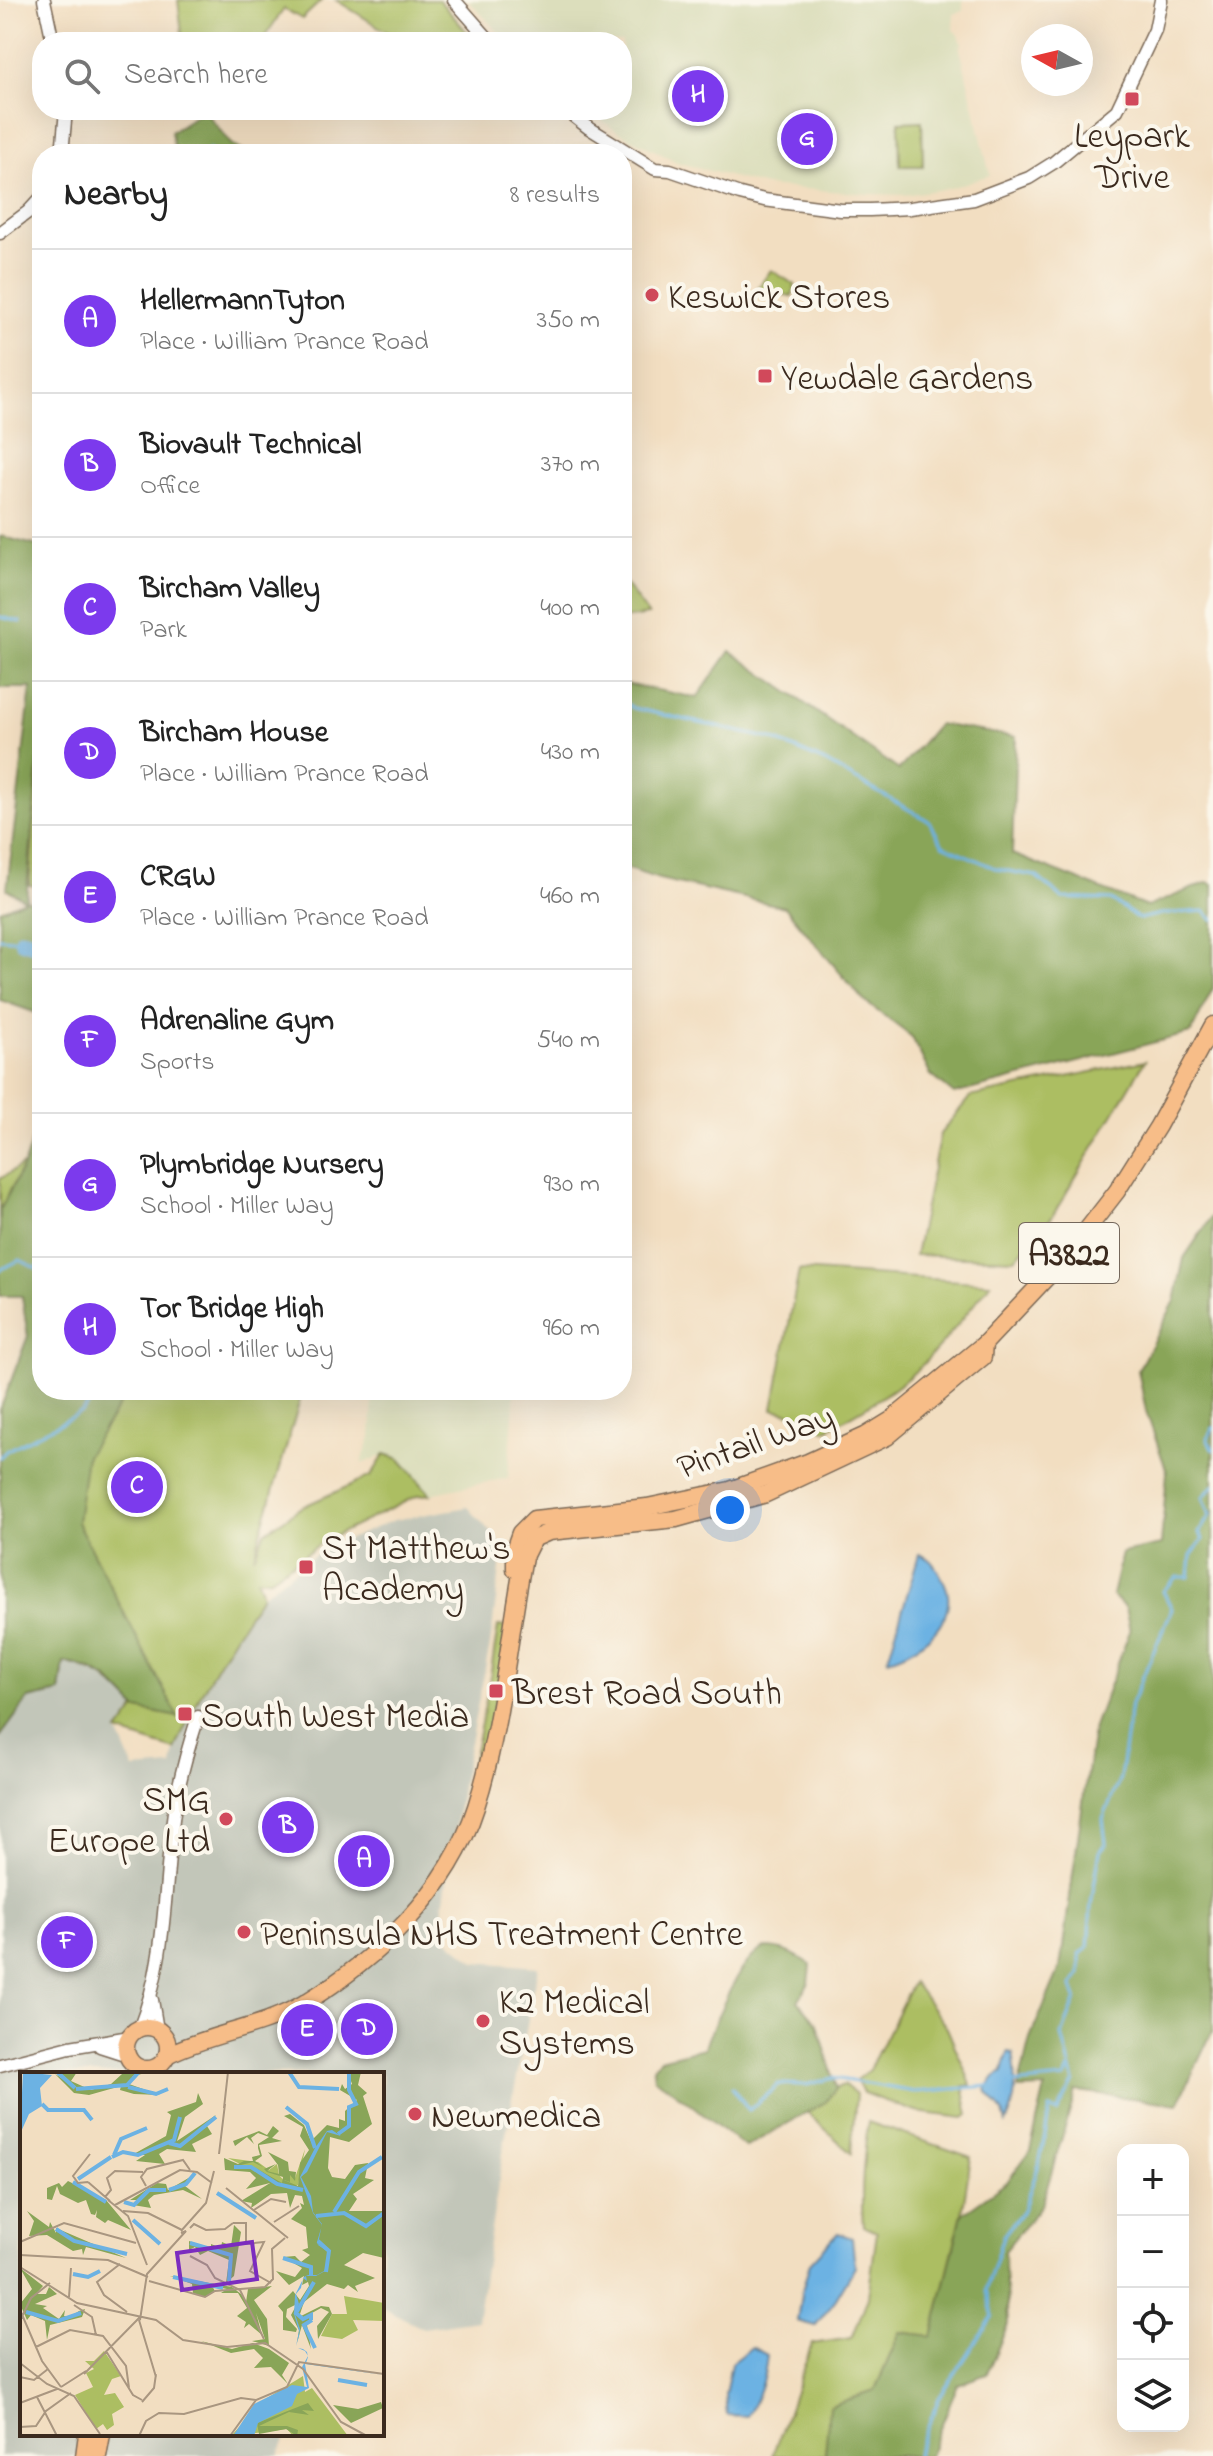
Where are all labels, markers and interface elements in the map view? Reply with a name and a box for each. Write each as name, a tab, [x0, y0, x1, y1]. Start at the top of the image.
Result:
north arrow	[1021, 24, 1093, 96]
search box	[32, 32, 632, 120]
icon: search	[60, 54, 104, 98]
text: Search here	[124, 54, 268, 98]
pin: H	[672, 66, 724, 126]
marker: Leypark Drive	[1123, 90, 1141, 108]
pin: G	[781, 109, 833, 169]
place label: Leypark Drive	[1074, 112, 1190, 206]
text: Nearby	[64, 171, 168, 221]
text: 8 results	[510, 177, 600, 215]
place label: Keswick Stores	[668, 273, 890, 326]
text: HellermannTyton	[140, 280, 345, 324]
marker: Keswick Stores	[643, 286, 661, 304]
text: A	[82, 302, 98, 340]
text: 350 m	[536, 302, 600, 340]
text: Place · William Prance Road	[140, 324, 429, 362]
place label: Yewdale Gardens	[781, 354, 1033, 407]
marker: Yewdale Gardens	[756, 367, 774, 385]
text: Biovault Technical	[140, 424, 362, 468]
text: B	[81, 446, 99, 484]
text: 370 m	[541, 446, 600, 484]
text: Office	[140, 468, 200, 506]
text: Bircham Valley	[140, 568, 320, 612]
text: C	[83, 590, 97, 628]
text: 400 m	[540, 590, 600, 628]
text: Park	[140, 612, 187, 650]
text: Bircham House	[140, 712, 328, 756]
text: D	[80, 734, 100, 772]
text: 430 m	[541, 734, 600, 772]
text: Place · William Prance Road	[140, 756, 429, 794]
text: CRGW	[140, 856, 215, 900]
text: E	[82, 878, 98, 916]
text: 460 m	[540, 878, 600, 916]
text: Place · William Prance Road	[140, 900, 429, 938]
text: Adrenaline Gym	[140, 1000, 334, 1044]
text: F	[82, 1022, 98, 1060]
text: 540 m	[537, 1022, 600, 1060]
text: Sports	[140, 1044, 214, 1082]
text: Plymbridge Nursery	[140, 1144, 384, 1188]
text: G	[82, 1166, 98, 1204]
text: 930 m	[544, 1166, 600, 1204]
text: School · Miller Way	[140, 1188, 334, 1226]
road number: A3822	[1019, 1223, 1119, 1283]
text: Tor Bridge High	[140, 1288, 324, 1332]
text: H	[82, 1310, 98, 1348]
text: 960 m	[543, 1310, 600, 1348]
text: School · Miller Way	[140, 1332, 334, 1370]
street label: Pintail Way	[671, 1393, 842, 1496]
pin: C	[111, 1457, 163, 1517]
your location	[710, 1490, 750, 1530]
place label: St Matthew's Academy	[322, 1524, 511, 1618]
marker: St Matthew's Academy	[297, 1558, 315, 1576]
place label: Brest Road South	[511, 1669, 782, 1722]
marker: Brest Road South	[487, 1682, 505, 1700]
place label: South West Media	[201, 1692, 469, 1745]
marker: South West Media	[176, 1705, 194, 1723]
place label: SMG Europe Ltd	[47, 1776, 210, 1870]
pin: B	[262, 1797, 314, 1857]
marker: SMG Europe Ltd	[217, 1810, 235, 1828]
pin: A	[338, 1831, 390, 1891]
place label: Peninsula NHS Treatment Centre	[260, 1910, 744, 1963]
pin: F	[41, 1912, 93, 1972]
marker: Peninsula NHS Treatment Centre	[235, 1923, 253, 1941]
place label: K2 Medical Systems	[499, 1978, 650, 2072]
pin: D	[341, 1999, 393, 2059]
pin: E	[281, 2000, 333, 2060]
marker: K2 Medical Systems	[474, 2012, 492, 2030]
inset map	[20, 2072, 384, 2436]
place label: Newmedica	[431, 2092, 601, 2145]
marker: Newmedica	[406, 2105, 424, 2123]
map controls	[1117, 2144, 1189, 2432]
button: +	[1117, 2144, 1189, 2216]
button: −	[1117, 2216, 1189, 2288]
button: locate	[1117, 2288, 1189, 2360]
button: layers	[1117, 2360, 1189, 2432]

